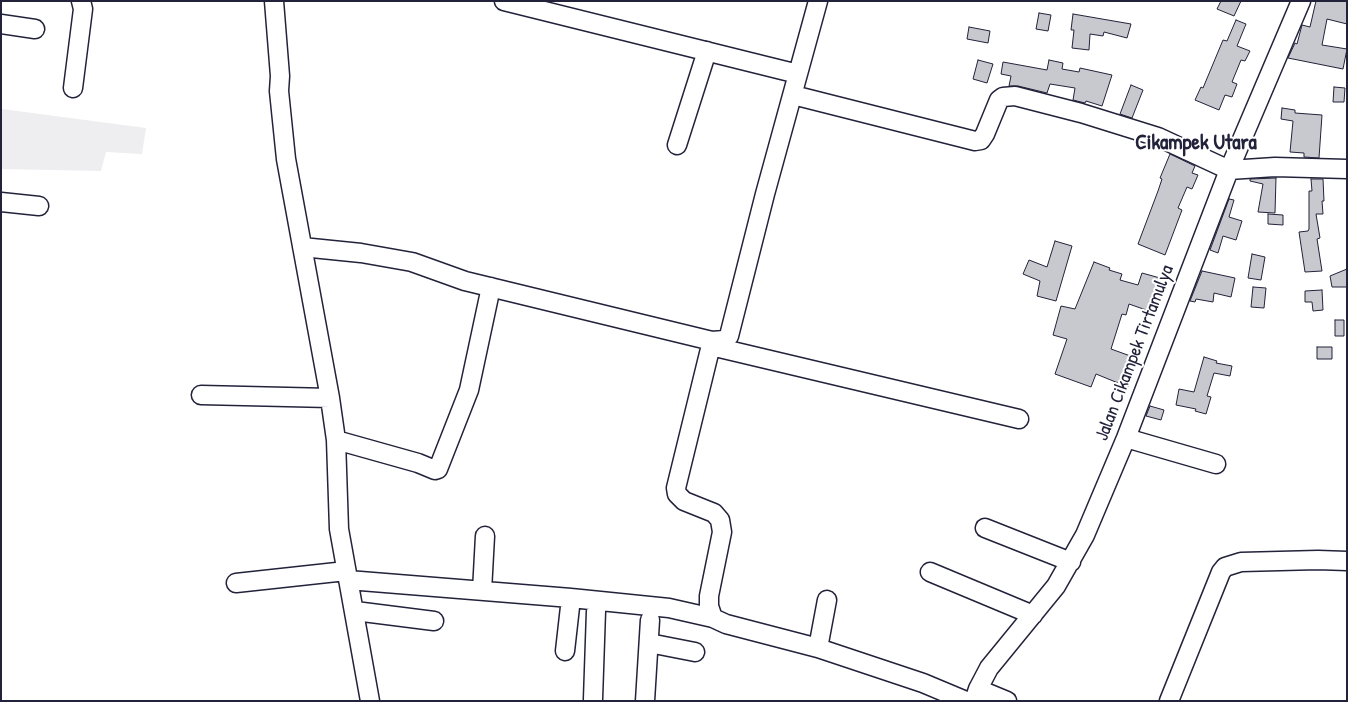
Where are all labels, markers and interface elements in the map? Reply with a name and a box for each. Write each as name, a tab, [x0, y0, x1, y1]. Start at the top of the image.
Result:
district label: Cikampek Utara	[1135, 130, 1257, 156]
street label: Jalan Cikampek Tirtamulya	[1091, 262, 1179, 444]

